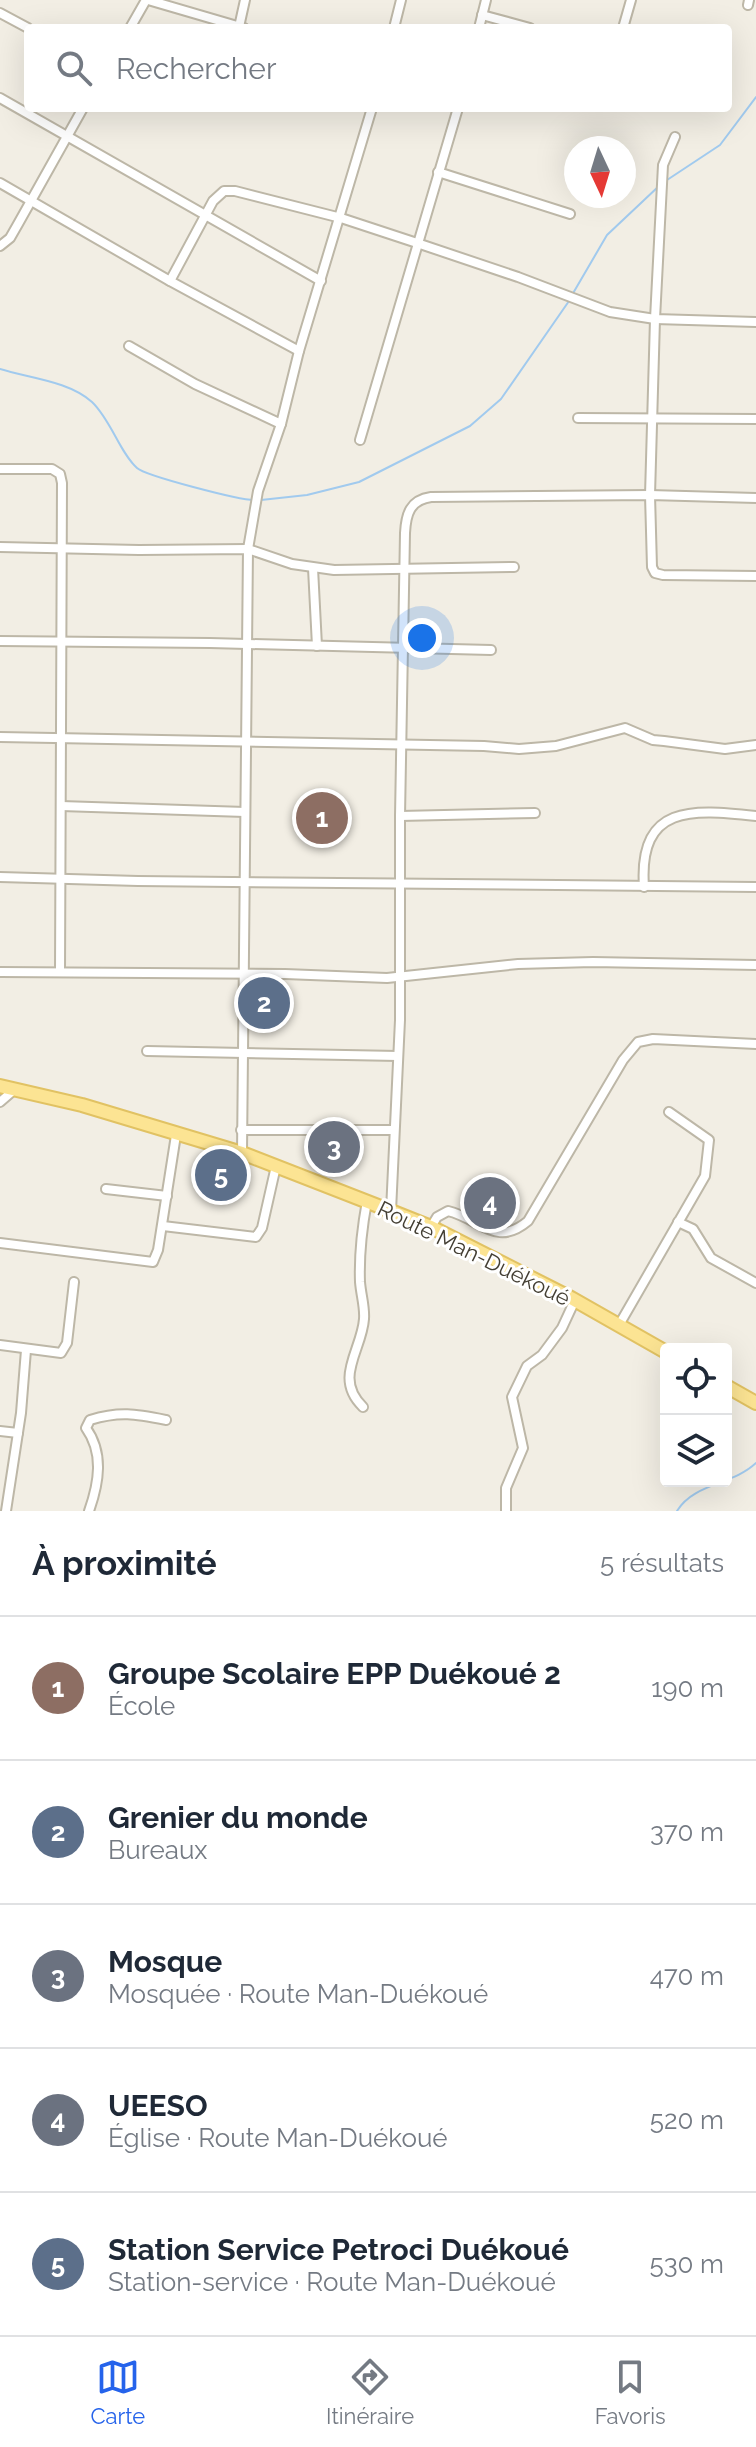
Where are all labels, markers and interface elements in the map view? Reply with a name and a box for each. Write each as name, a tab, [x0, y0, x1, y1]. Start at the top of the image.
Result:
search box	[24, 24, 732, 112]
icon: search	[52, 46, 96, 90]
text: Rechercher	[116, 51, 276, 86]
north arrow	[564, 136, 636, 208]
your location	[402, 618, 442, 658]
pin: 1	[296, 788, 348, 848]
pin: 2	[238, 973, 290, 1033]
pin: 3	[308, 1117, 360, 1177]
pin: 5	[195, 1145, 247, 1205]
pin: 4	[464, 1173, 516, 1233]
street label: Route Man-Duékoué	[373, 1195, 575, 1311]
map controls	[660, 1343, 732, 1487]
button: locate	[660, 1343, 732, 1415]
button: layers	[660, 1415, 732, 1487]
text: À proximité	[32, 1543, 217, 1583]
text: 5 résultats	[600, 1548, 724, 1578]
text: Groupe Scolaire EPP Duékoué 2	[108, 1656, 561, 1691]
text: 1	[52, 1673, 64, 1703]
text: 190 m	[651, 1673, 724, 1703]
text: École	[108, 1691, 175, 1721]
text: Grenier du monde	[108, 1800, 368, 1835]
text: 2	[51, 1817, 65, 1847]
text: 370 m	[650, 1817, 724, 1847]
text: Bureaux	[108, 1835, 207, 1865]
text: Mosque	[108, 1944, 222, 1979]
text: 3	[51, 1961, 65, 1991]
text: 470 m	[650, 1961, 724, 1991]
text: Mosquée · Route Man-Duékoué	[108, 1979, 488, 2009]
text: UEESO	[108, 2088, 208, 2123]
text: 4	[51, 2105, 65, 2135]
text: 520 m	[650, 2105, 724, 2135]
text: Église · Route Man-Duékoué	[108, 2123, 448, 2153]
text: Station Service Petroci Duékoué	[108, 2232, 569, 2267]
text: 5	[51, 2249, 65, 2279]
text: 530 m	[650, 2249, 724, 2279]
text: Station-service · Route Man-Duékoué	[108, 2267, 556, 2297]
tab: Carte	[90, 2355, 145, 2429]
tab: Itinéraire	[326, 2355, 414, 2429]
tab: Favoris	[595, 2355, 666, 2429]

